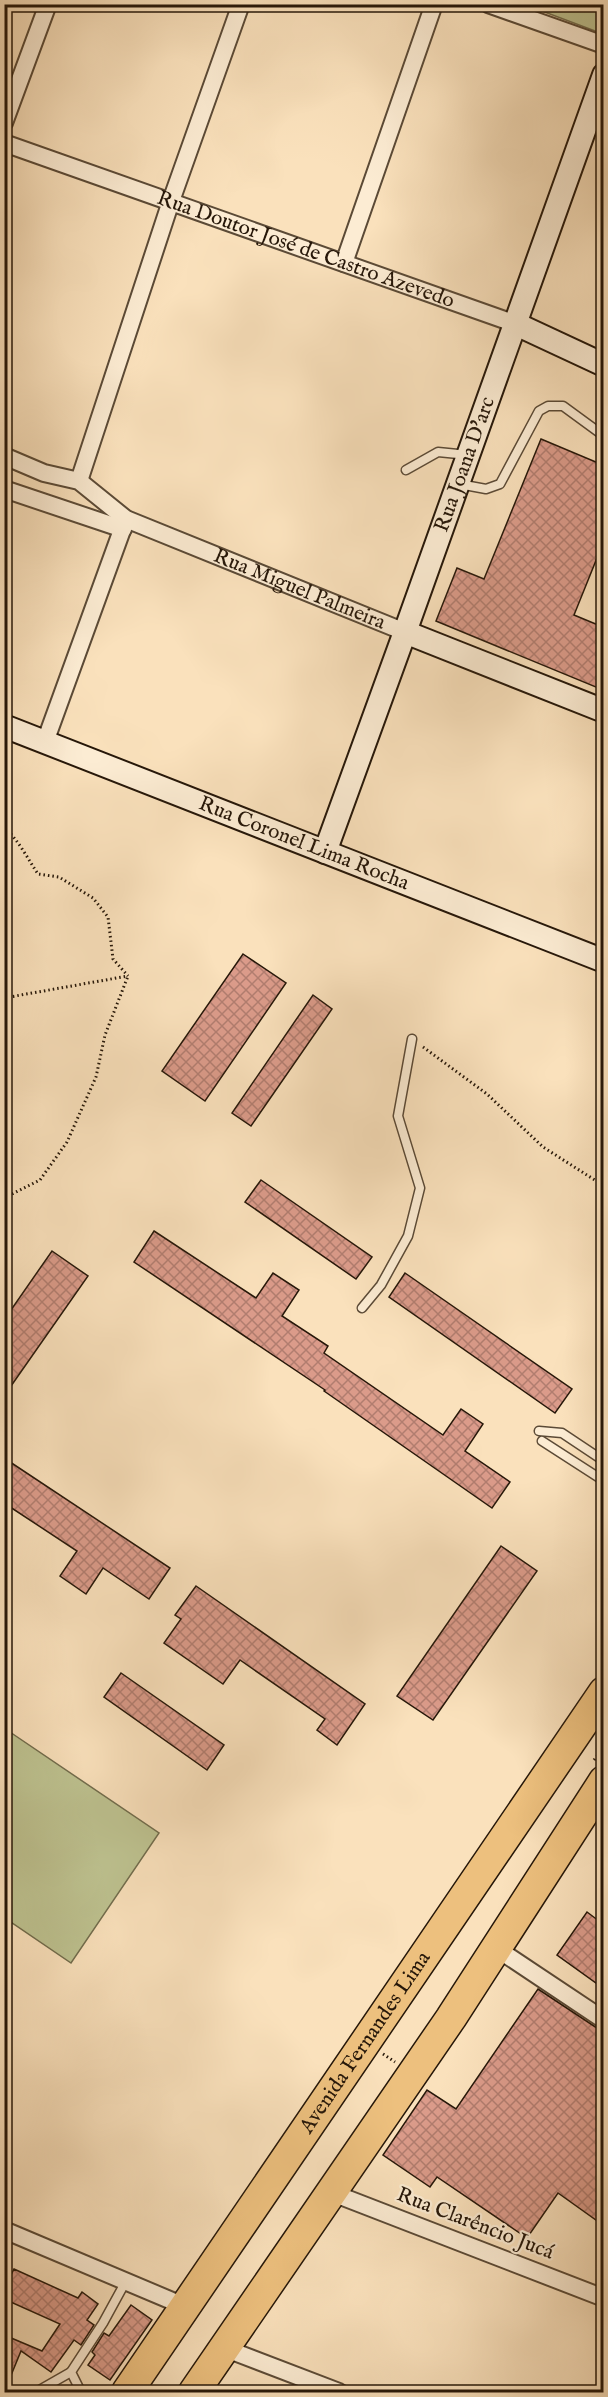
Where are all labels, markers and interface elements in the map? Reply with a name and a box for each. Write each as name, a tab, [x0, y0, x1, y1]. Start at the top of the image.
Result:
street label: Rua Doutor José de Castro Azevedo	[153, 185, 458, 315]
street label: Rua Joana D'arc	[428, 393, 501, 536]
street label: Rua Miguel Palmeira	[210, 542, 390, 637]
street label: Rua Coronel Lima Rocha	[195, 790, 414, 897]
street label: Avenida Fernandes Lima	[293, 1945, 437, 2140]
street label: Rua Clarêncio Jucá	[393, 2182, 558, 2267]

